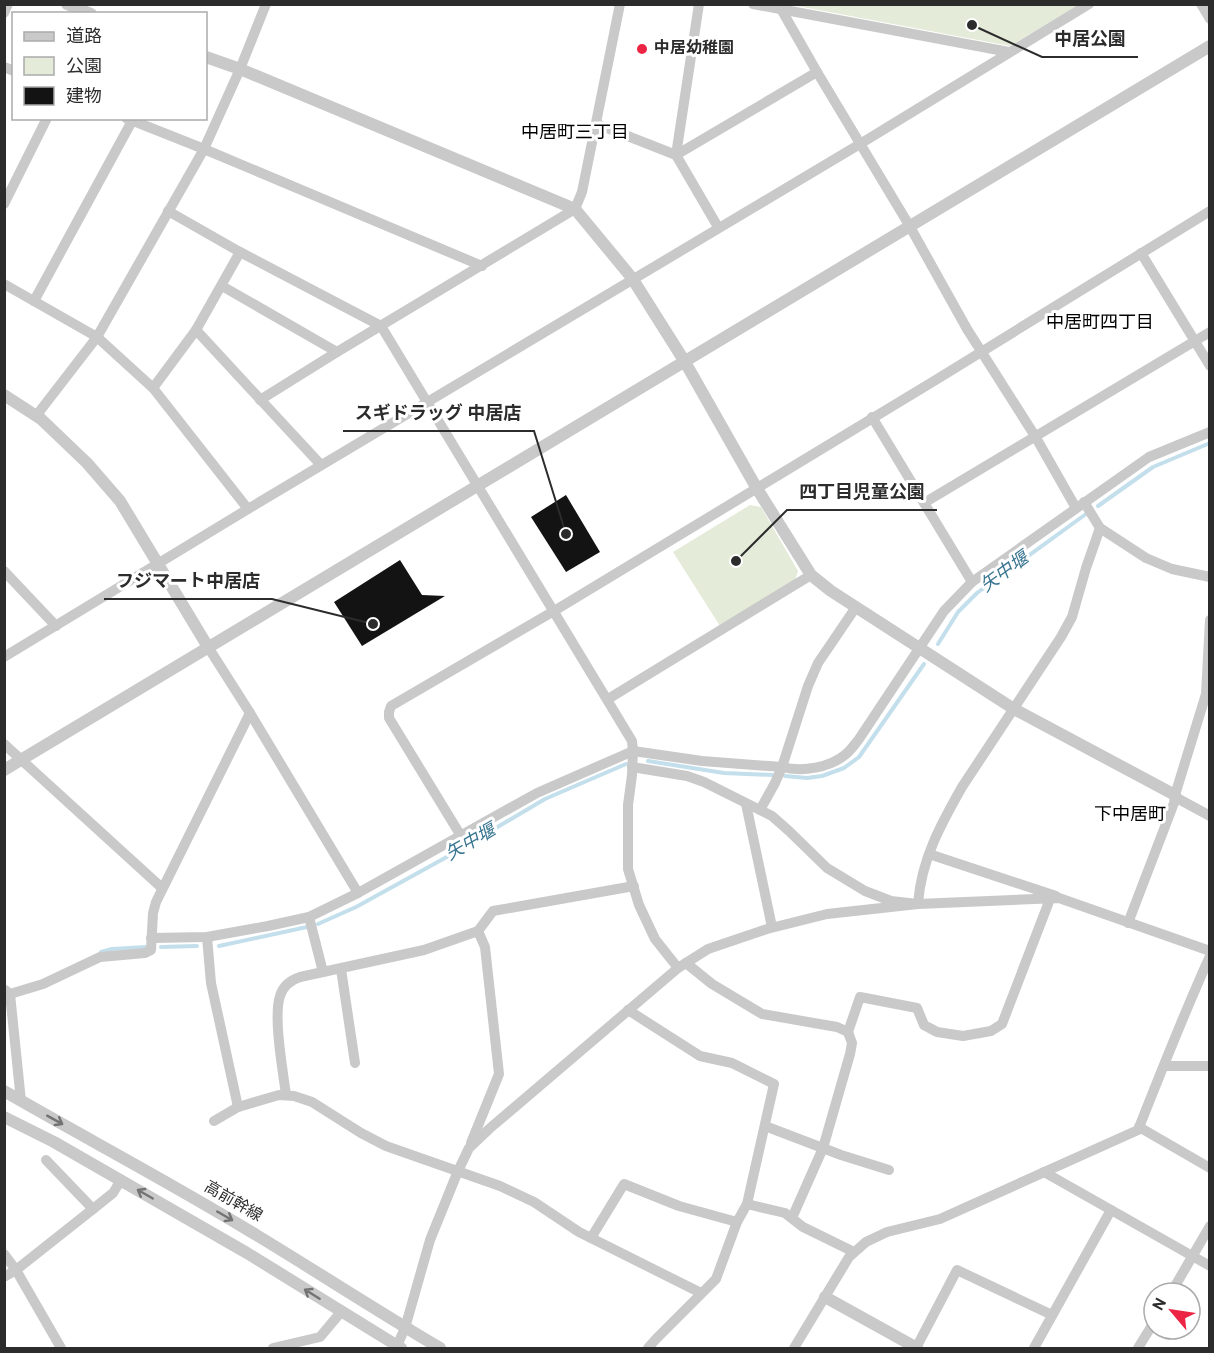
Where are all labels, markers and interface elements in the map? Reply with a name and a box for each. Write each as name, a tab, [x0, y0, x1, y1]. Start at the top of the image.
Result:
legend	[12, 12, 207, 120]
callout: 中居公園	[1042, 21, 1138, 57]
text: 道路	[66, 26, 102, 49]
text: 中居公園	[1054, 29, 1126, 52]
place label: 中居幼稚園	[654, 39, 734, 59]
marker: 中居幼稚園	[635, 42, 649, 56]
text: 公園	[66, 56, 102, 79]
text: 建物	[66, 86, 102, 109]
district label: 中居町三丁目	[521, 122, 629, 145]
district label: 中居町四丁目	[1046, 312, 1154, 335]
callout: スギドラッグ 中居店	[343, 395, 534, 431]
text: スギドラッグ 中居店	[355, 403, 521, 426]
callout: 四丁目児童公園	[787, 474, 937, 510]
text: 四丁目児童公園	[799, 482, 925, 505]
water label: 矢中堰	[976, 546, 1036, 598]
callout: フジマート中居店	[104, 563, 272, 599]
text: フジマート中居店	[116, 571, 260, 594]
district label: 下中居町	[1094, 804, 1166, 827]
water label: 矢中堰	[442, 818, 503, 866]
one-way arrow	[46, 1115, 64, 1126]
street label: 高前幹線	[200, 1177, 266, 1227]
one-way arrow	[136, 1188, 154, 1199]
one-way arrow	[216, 1211, 233, 1223]
north arrow	[1142, 1281, 1202, 1341]
one-way arrow	[304, 1287, 321, 1299]
text: N	[1149, 1295, 1172, 1315]

